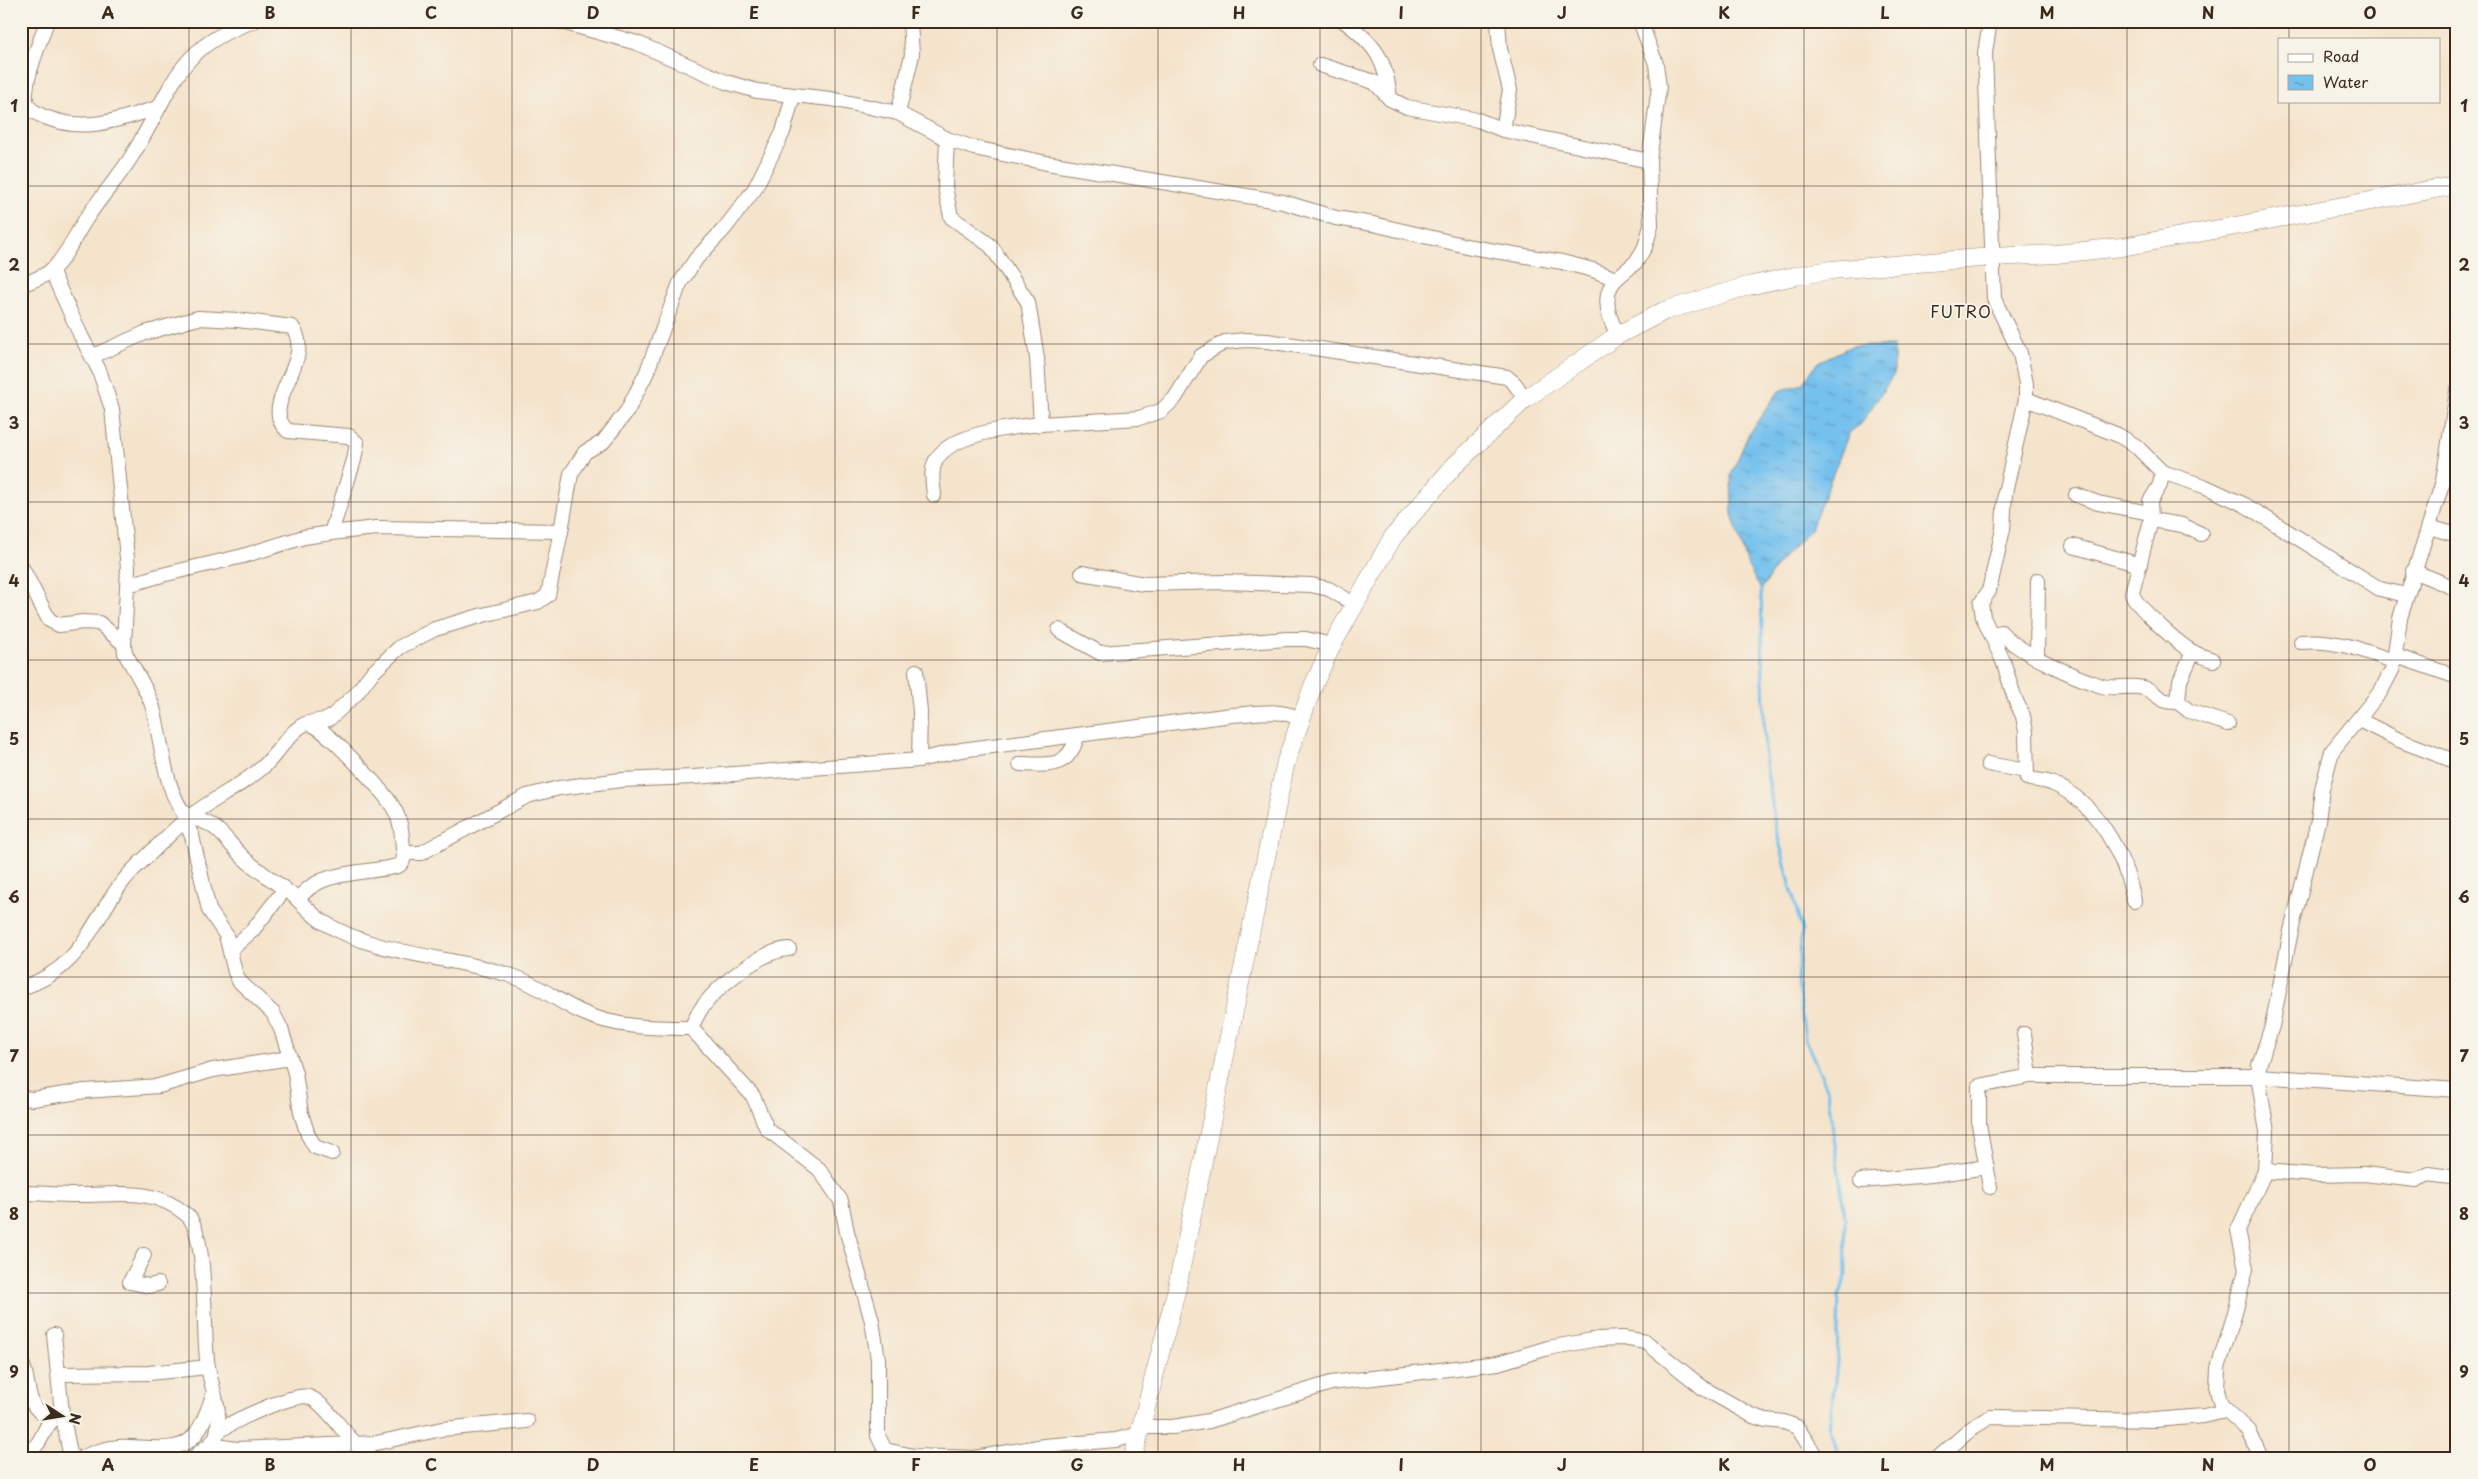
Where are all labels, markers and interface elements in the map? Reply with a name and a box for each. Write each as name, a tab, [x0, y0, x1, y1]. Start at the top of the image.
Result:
text: A	[102, 0, 115, 24]
text: B	[265, 0, 276, 24]
text: C	[425, 0, 437, 24]
text: D	[587, 0, 599, 24]
text: E	[749, 0, 759, 24]
text: F	[911, 0, 921, 24]
text: G	[1070, 0, 1084, 24]
text: H	[1233, 0, 1245, 24]
text: I	[1398, 0, 1404, 24]
text: J	[1557, 0, 1567, 24]
text: K	[1718, 0, 1730, 24]
text: L	[1880, 0, 1890, 24]
text: M	[2039, 0, 2055, 24]
text: N	[2202, 0, 2214, 24]
text: O	[2364, 0, 2377, 24]
legend	[2278, 38, 2440, 102]
text: Road	[2323, 44, 2359, 67]
text: Water	[2323, 70, 2368, 93]
text: 1	[10, 93, 18, 117]
text: 1	[2460, 93, 2468, 117]
text: 2	[8, 252, 20, 276]
text: 2	[2458, 252, 2470, 276]
district label: FUTRO	[1930, 299, 1992, 323]
text: 3	[9, 410, 19, 434]
text: 3	[2459, 410, 2469, 434]
text: 4	[9, 568, 20, 592]
text: 4	[2459, 568, 2470, 592]
text: 5	[9, 726, 19, 750]
text: 5	[2459, 726, 2469, 750]
text: 6	[8, 884, 20, 908]
text: 6	[2458, 884, 2470, 908]
text: 7	[9, 1043, 19, 1067]
text: 7	[2459, 1043, 2469, 1067]
text: 8	[9, 1201, 19, 1225]
text: 8	[2459, 1201, 2469, 1225]
text: 9	[9, 1359, 19, 1383]
text: 9	[2459, 1359, 2469, 1383]
north arrow	[38, 1392, 88, 1442]
text: N	[64, 1411, 87, 1426]
text: A	[102, 1452, 115, 1476]
text: B	[265, 1452, 276, 1476]
text: C	[425, 1452, 437, 1476]
text: D	[587, 1452, 599, 1476]
text: E	[749, 1452, 759, 1476]
text: F	[911, 1452, 921, 1476]
text: G	[1070, 1452, 1084, 1476]
text: H	[1233, 1452, 1245, 1476]
text: I	[1398, 1452, 1404, 1476]
text: J	[1557, 1452, 1567, 1476]
text: K	[1718, 1452, 1730, 1476]
text: L	[1880, 1452, 1890, 1476]
text: M	[2039, 1452, 2055, 1476]
text: N	[2202, 1452, 2214, 1476]
text: O	[2364, 1452, 2377, 1476]

